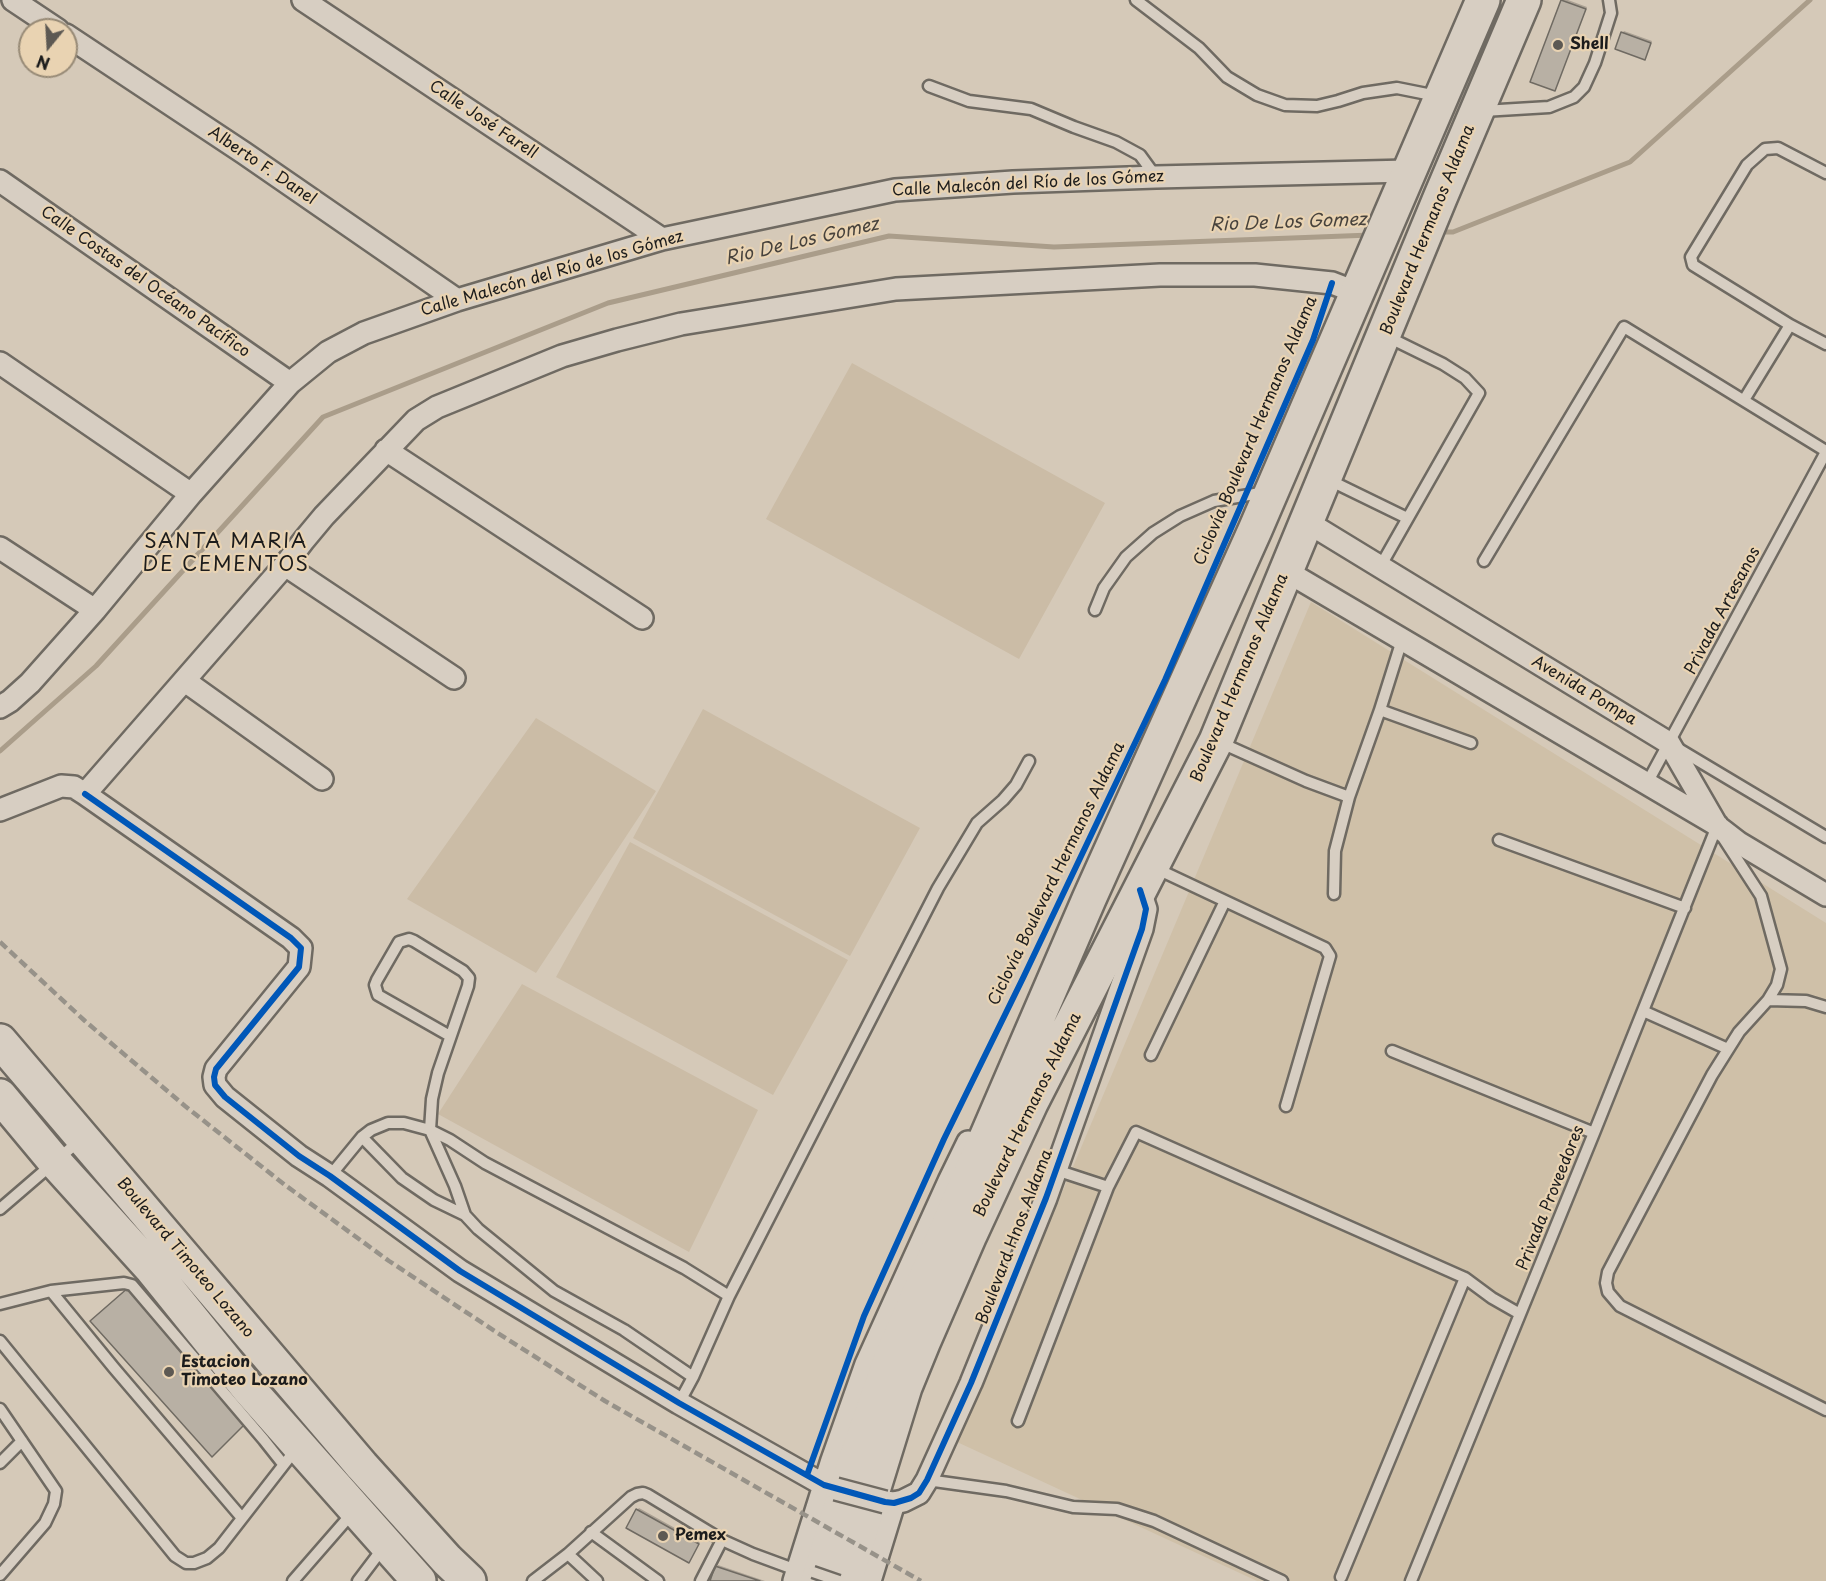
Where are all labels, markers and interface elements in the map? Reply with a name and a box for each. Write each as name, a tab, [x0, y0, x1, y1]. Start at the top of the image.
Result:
north arrow	[18, 18, 78, 78]
place label: Shell	[1570, 35, 1608, 55]
marker: Shell	[1551, 38, 1565, 52]
text: N	[33, 50, 53, 77]
street label: Calle José Farell	[425, 77, 541, 163]
street label: Boulevard Hermanos Aldama	[1377, 122, 1479, 338]
street label: Alberto F. Danel	[204, 123, 320, 209]
street label: Calle Malecón del Río de los Gómez	[892, 167, 1164, 201]
street label: Calle Costas del Océano Pacífico	[37, 202, 253, 362]
water label: Rio De Los Gomez	[1209, 209, 1367, 237]
water label: Rio De Los Gomez	[723, 214, 881, 270]
street label: Calle Malecón del Río de los Gómez	[419, 227, 685, 321]
street label: Ciclovía Boulevard Hermanos Aldama	[1190, 293, 1322, 569]
district label: SANTA MARIA DE CEMENTOS	[142, 530, 310, 577]
street label: Privada Artesanos	[1681, 544, 1765, 678]
street label: Boulevard Hermanos Aldama	[1187, 571, 1293, 785]
street label: Avenida Pompa	[1528, 652, 1640, 730]
street label: Ciclovía Boulevard Hermanos Aldama	[985, 739, 1129, 1009]
street label: Boulevard Hermanos Aldama	[970, 1010, 1086, 1220]
street label: Privada Proveedores	[1513, 1123, 1589, 1273]
street label: Boulevard Hnos Aldama	[973, 1147, 1057, 1327]
street label: Boulevard Timoteo Lozano	[112, 1174, 258, 1342]
place label: Estacion Timoteo Lozano	[181, 1353, 308, 1391]
marker: Estacion Timoteo Lozano	[162, 1365, 176, 1379]
place label: Pemex	[675, 1526, 726, 1546]
marker: Pemex	[656, 1529, 670, 1543]

